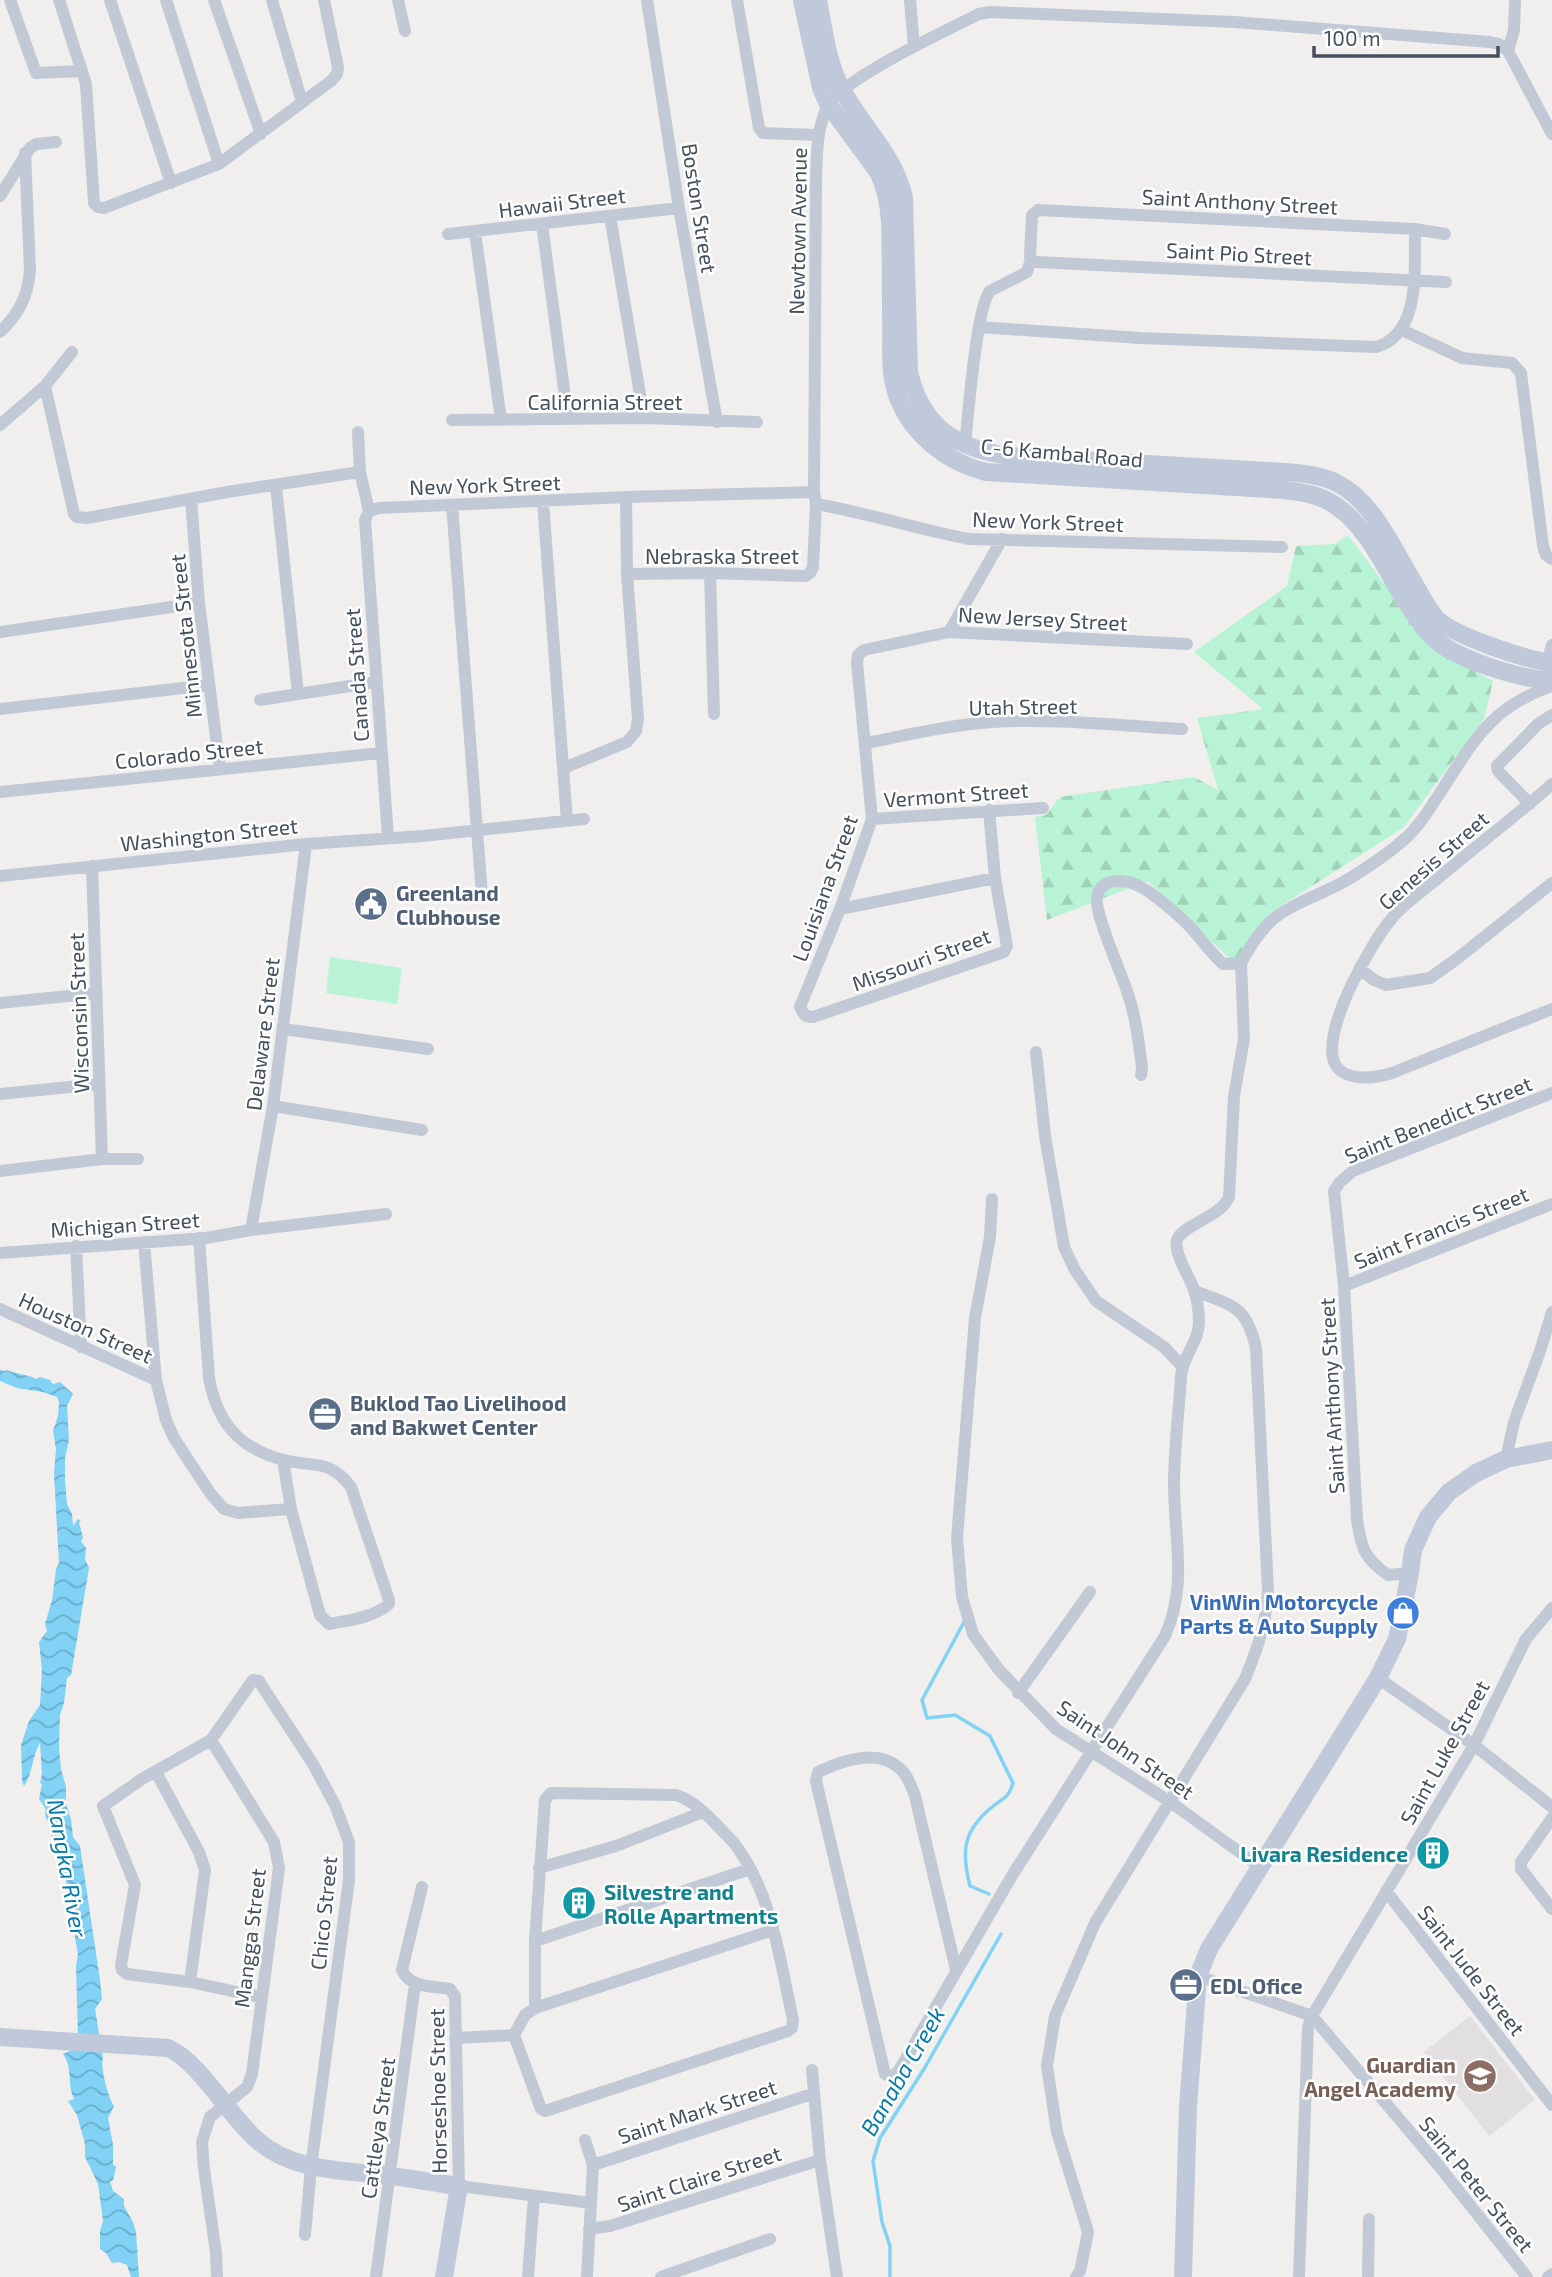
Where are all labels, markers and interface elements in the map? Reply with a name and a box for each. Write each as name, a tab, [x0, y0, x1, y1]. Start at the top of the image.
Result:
scale bar	[1314, 14, 1498, 58]
text: 100 m	[1324, 25, 1381, 50]
street label: Boston Street	[677, 141, 723, 275]
street label: Newtown Avenue	[783, 147, 811, 315]
street label: Hawaii Street	[497, 182, 627, 222]
street label: Saint Anthony Street	[1141, 183, 1339, 219]
street label: Saint Pio Street	[1165, 237, 1313, 269]
street label: California Street	[527, 389, 683, 414]
street label: C-6 Kambal Road	[980, 432, 1144, 472]
street label: New York Street	[409, 469, 561, 499]
street label: New York Street	[972, 506, 1124, 536]
street label: Nebraska Street	[645, 543, 799, 568]
street label: Minnesota Street	[164, 553, 206, 719]
street label: New Jersey Street	[958, 601, 1128, 635]
street label: Canada Street	[339, 607, 373, 743]
street label: Utah Street	[968, 693, 1078, 719]
street label: Colorado Street	[114, 733, 264, 773]
street label: Vermont Street	[883, 776, 1029, 812]
street label: Genesis Street	[1373, 805, 1493, 915]
street label: Louisiana Street	[786, 811, 862, 965]
street label: Washington Street	[119, 812, 299, 856]
place label: Greenland Clubhouse	[396, 880, 501, 929]
public building icon: Greenland Clubhouse	[352, 885, 390, 923]
street label: Missouri Street	[848, 922, 994, 996]
street label: Wisconsin Street	[63, 932, 93, 1094]
street label: Delaware Street	[240, 956, 284, 1112]
street label: Saint Benedict Street	[1341, 1070, 1535, 1168]
street label: Saint Francis Street	[1350, 1181, 1532, 1273]
street label: Michigan Street	[49, 1206, 201, 1242]
street label: Houston Street	[15, 1286, 157, 1368]
street label: Saint Anthony Street	[1313, 1297, 1349, 1495]
place label: Buklod Tao Livelihood and Bakwet Center	[350, 1390, 566, 1439]
office icon: Buklod Tao Livelihood and Bakwet Center	[306, 1395, 344, 1433]
place label: VinWin Motorcycle Parts & Auto Supply	[1180, 1589, 1378, 1639]
shop icon: VinWin Motorcycle Parts & Auto Supply	[1384, 1594, 1422, 1632]
street label: Saint Luke Street	[1394, 1676, 1494, 1828]
street label: Saint John Street	[1053, 1694, 1199, 1804]
water label: Nangka River	[42, 1797, 94, 1940]
building icon: Livara Residence	[1414, 1834, 1452, 1872]
place label: Livara Residence	[1240, 1841, 1408, 1866]
street label: Chico Street	[305, 1855, 341, 1971]
street label: Mangga Street	[228, 1867, 270, 2009]
place label: Silvestre and Rolle Apartments	[604, 1879, 778, 1928]
building icon: Silvestre and Rolle Apartments	[560, 1884, 598, 1922]
street label: Saint Jude Street	[1413, 1900, 1531, 2040]
office icon: EDL Ofice	[1167, 1966, 1205, 2004]
place label: EDL Ofice	[1210, 1973, 1303, 1998]
water label: Banaba Creek	[854, 2002, 950, 2140]
street label: Horseshoe Street	[423, 2008, 451, 2174]
place label: Guardian Angel Academy	[1304, 2052, 1456, 2102]
street label: Cattleya Street	[355, 2056, 399, 2200]
school or university icon: Guardian Angel Academy	[1461, 2057, 1499, 2095]
street label: Saint Mark Street	[615, 2074, 779, 2148]
street label: Saint Peter Street	[1415, 2111, 1539, 2257]
street label: Saint Claire Street	[614, 2140, 784, 2216]

